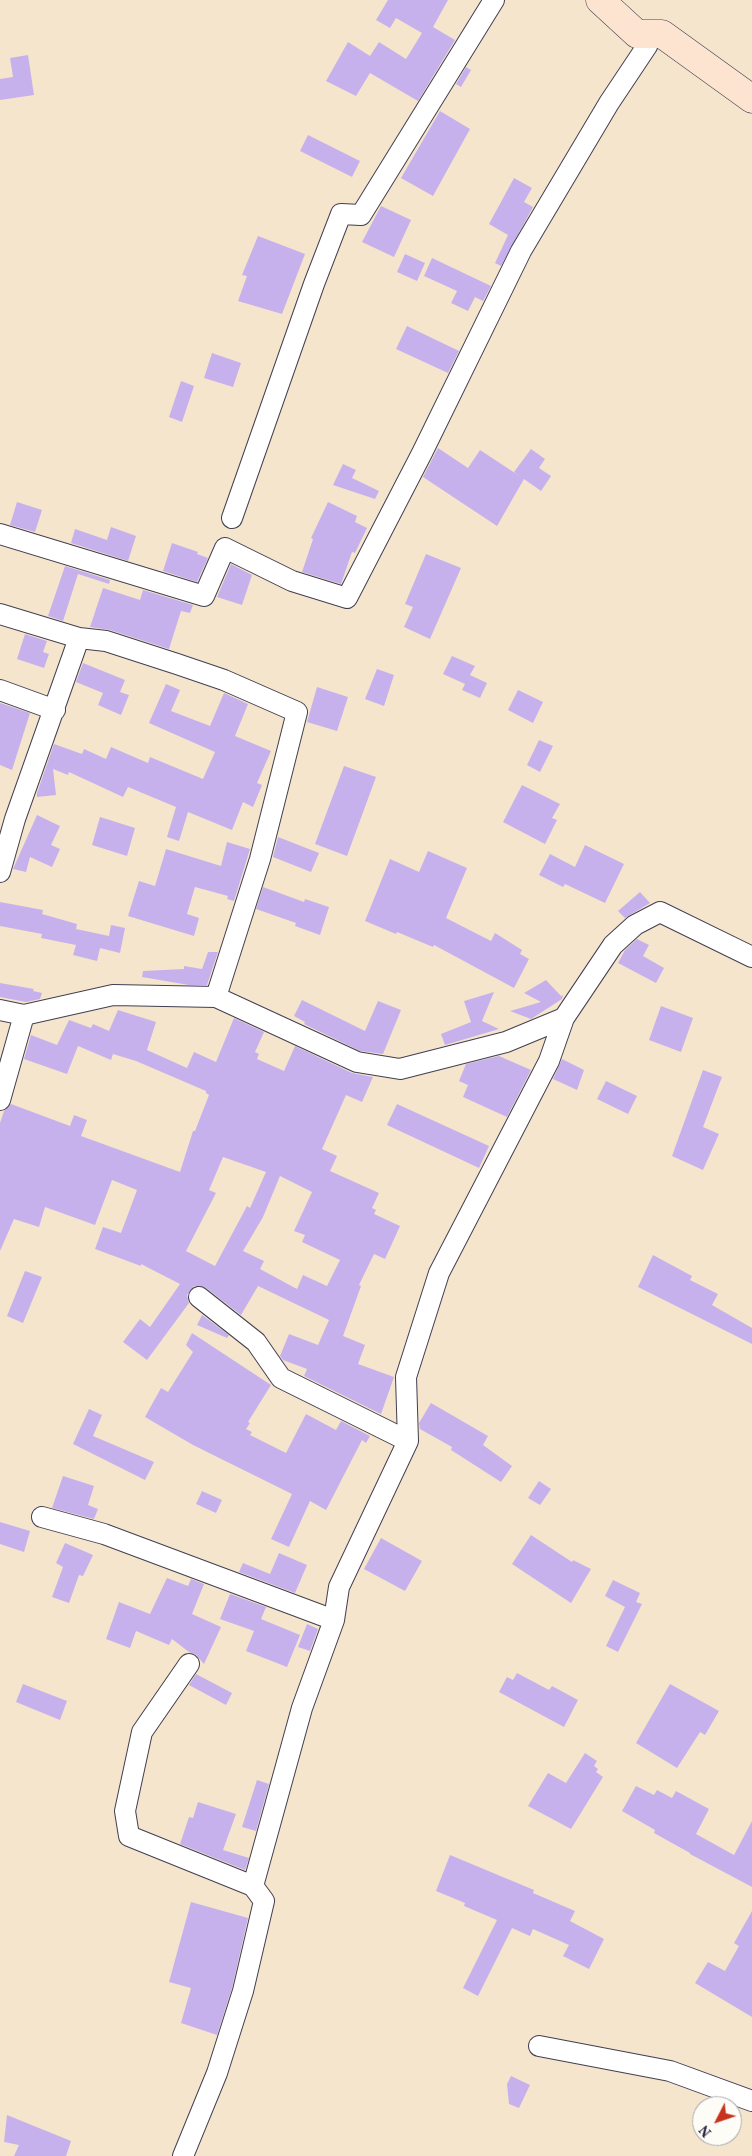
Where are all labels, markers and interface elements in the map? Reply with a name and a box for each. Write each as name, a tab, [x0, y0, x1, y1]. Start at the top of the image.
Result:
north arrow	[692, 2096, 742, 2146]
text: N	[696, 2120, 717, 2141]

